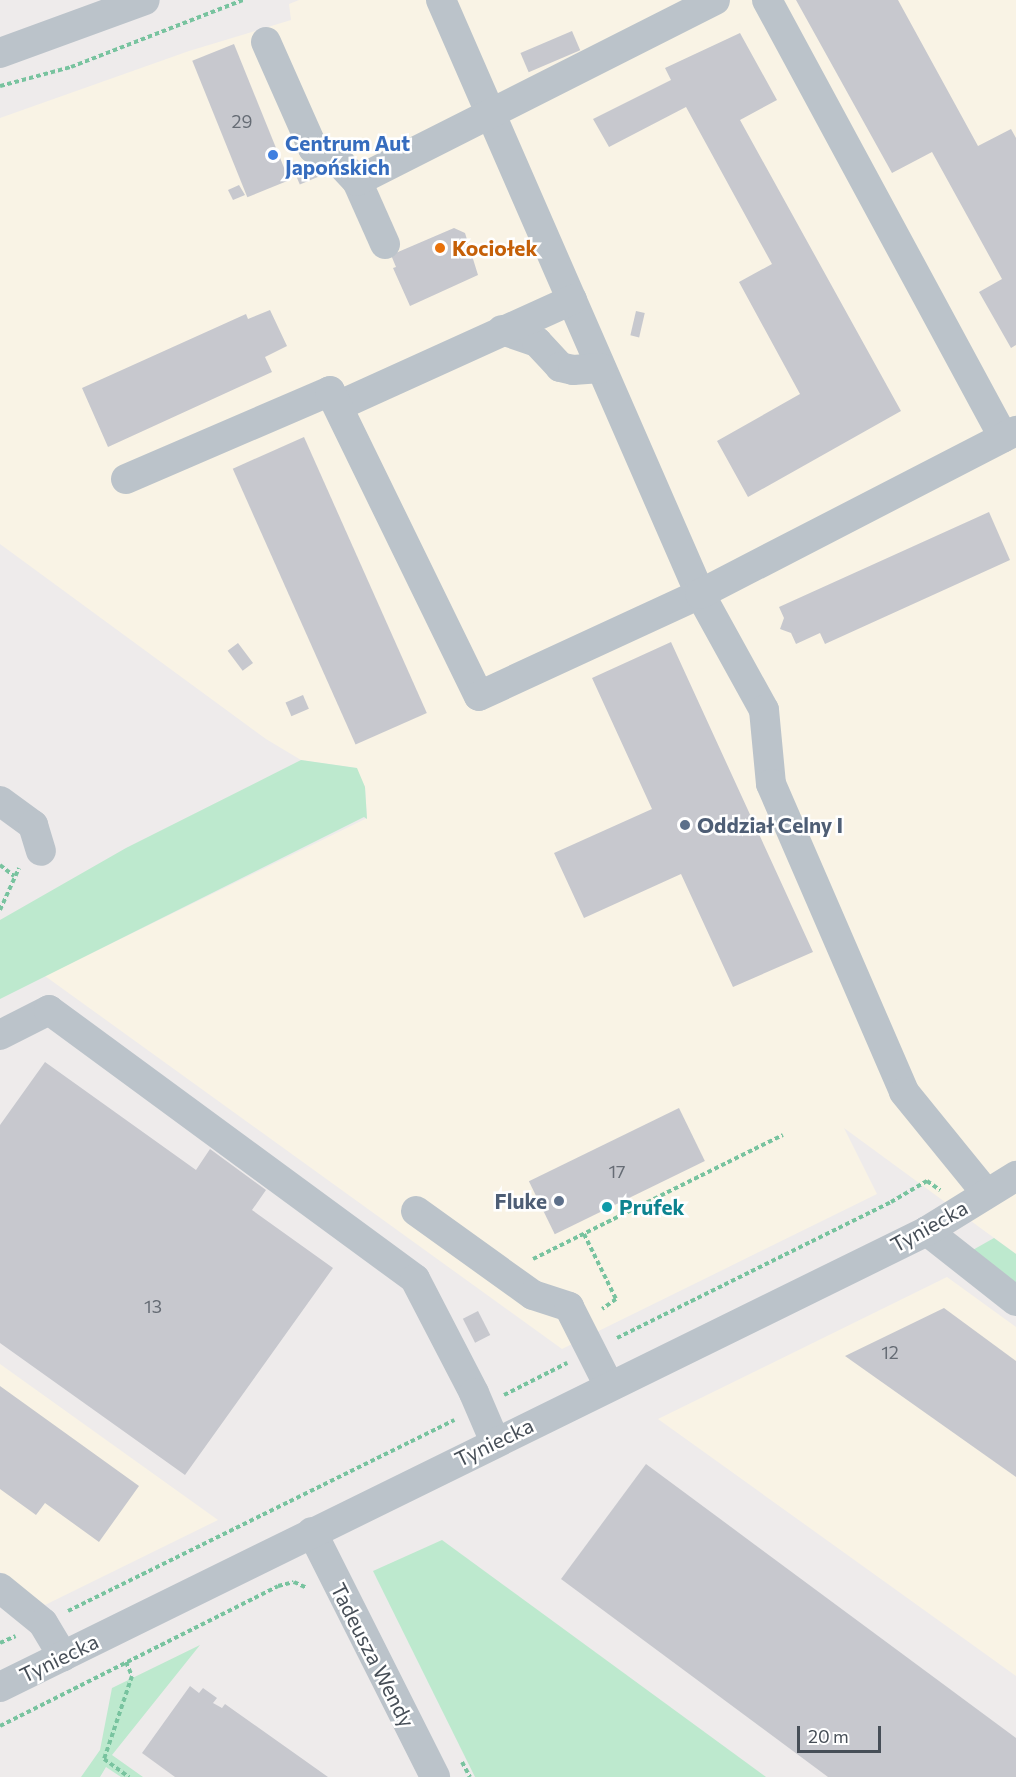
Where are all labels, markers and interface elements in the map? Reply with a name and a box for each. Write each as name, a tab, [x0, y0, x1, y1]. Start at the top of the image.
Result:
house number: 29	[232, 110, 252, 132]
place label: Centrum Aut Japońskich	[285, 130, 410, 180]
marker: Centrum Aut Japońskich	[266, 148, 280, 162]
place label: Kociołek	[452, 235, 537, 261]
marker: Kociołek	[433, 241, 447, 255]
place label: Oddział Celny I	[697, 812, 843, 838]
marker: Oddział Celny I	[678, 818, 692, 832]
house number: 17	[608, 1160, 626, 1182]
place label: Fluke	[495, 1188, 547, 1214]
marker: Fluke	[552, 1194, 566, 1208]
place label: Prufek	[619, 1194, 685, 1220]
street label: Tyniecka	[886, 1195, 972, 1257]
marker: Prufek	[600, 1200, 614, 1214]
house number: 13	[144, 1295, 162, 1317]
house number: 12	[881, 1341, 899, 1363]
street label: Tyniecka	[451, 1412, 537, 1472]
street label: Tadeusza Wendy	[326, 1579, 420, 1731]
street label: Tyniecka	[16, 1628, 102, 1688]
scale bar	[800, 1714, 884, 1752]
text: 20 m	[808, 1725, 849, 1747]

